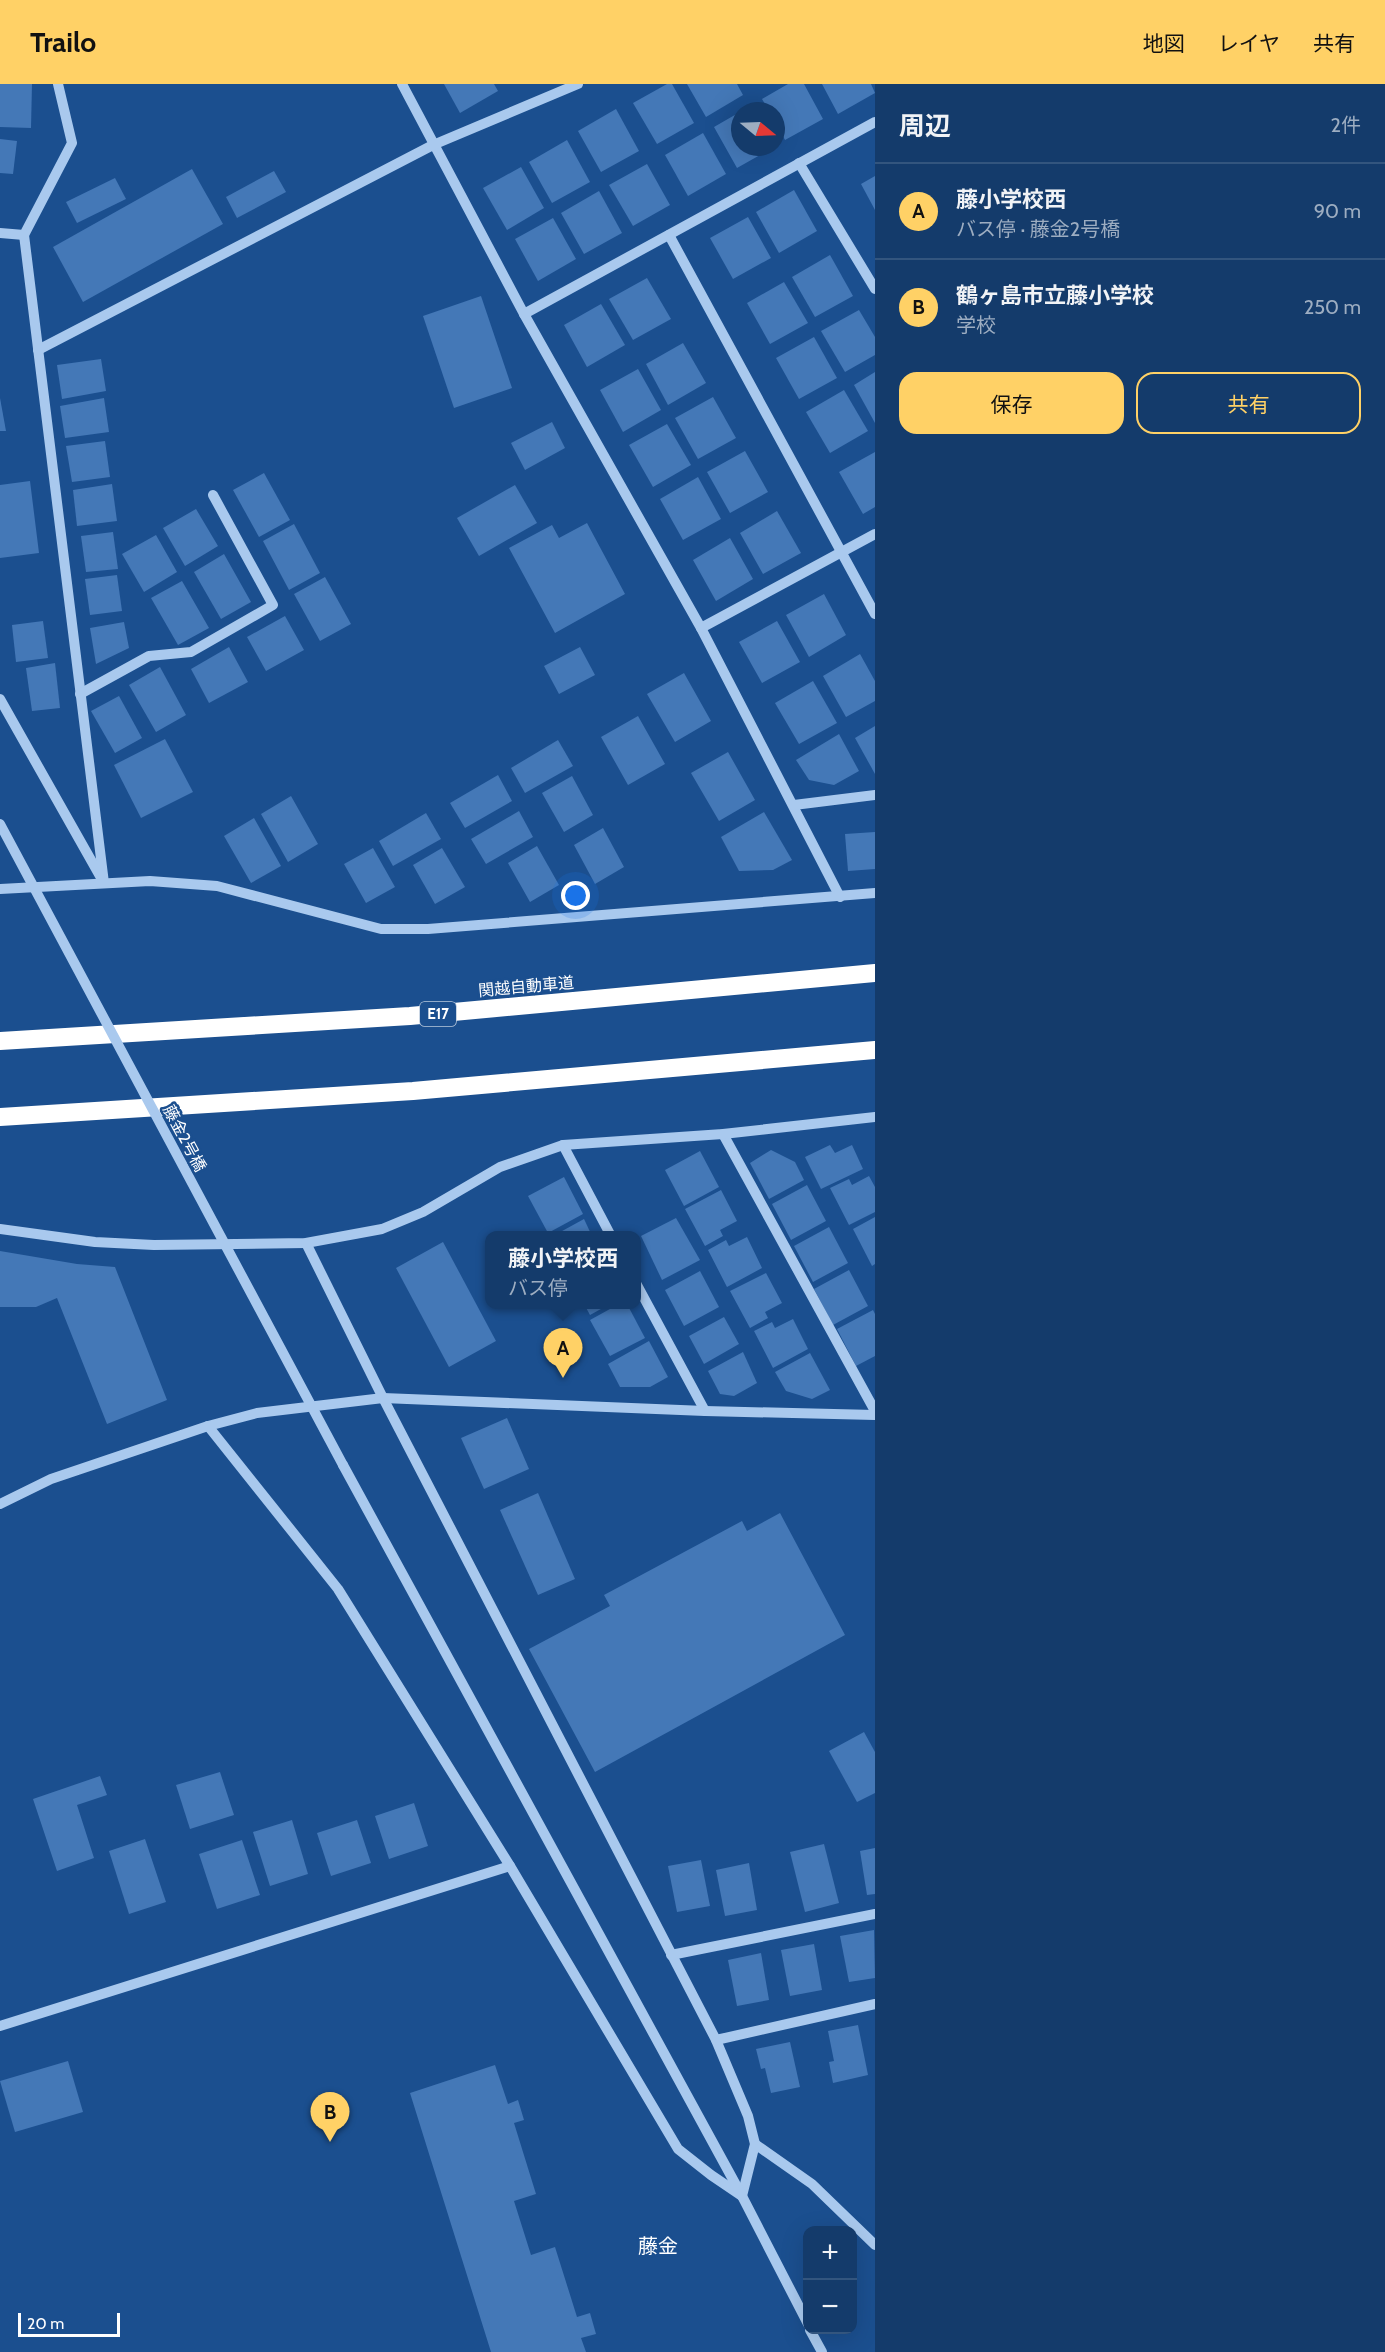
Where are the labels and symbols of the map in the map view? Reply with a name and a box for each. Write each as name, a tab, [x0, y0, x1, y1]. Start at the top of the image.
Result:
north arrow	[731, 102, 785, 156]
your location	[561, 881, 590, 910]
street label: 関越自動車道	[477, 973, 575, 1000]
road number: E17	[420, 1002, 456, 1026]
street label: 藤金2号橋	[159, 1102, 210, 1175]
pin: A	[544, 1328, 582, 1378]
pin: B	[310, 2092, 350, 2142]
district label: 藤金	[638, 2234, 678, 2258]
scale bar	[18, 2310, 120, 2338]

